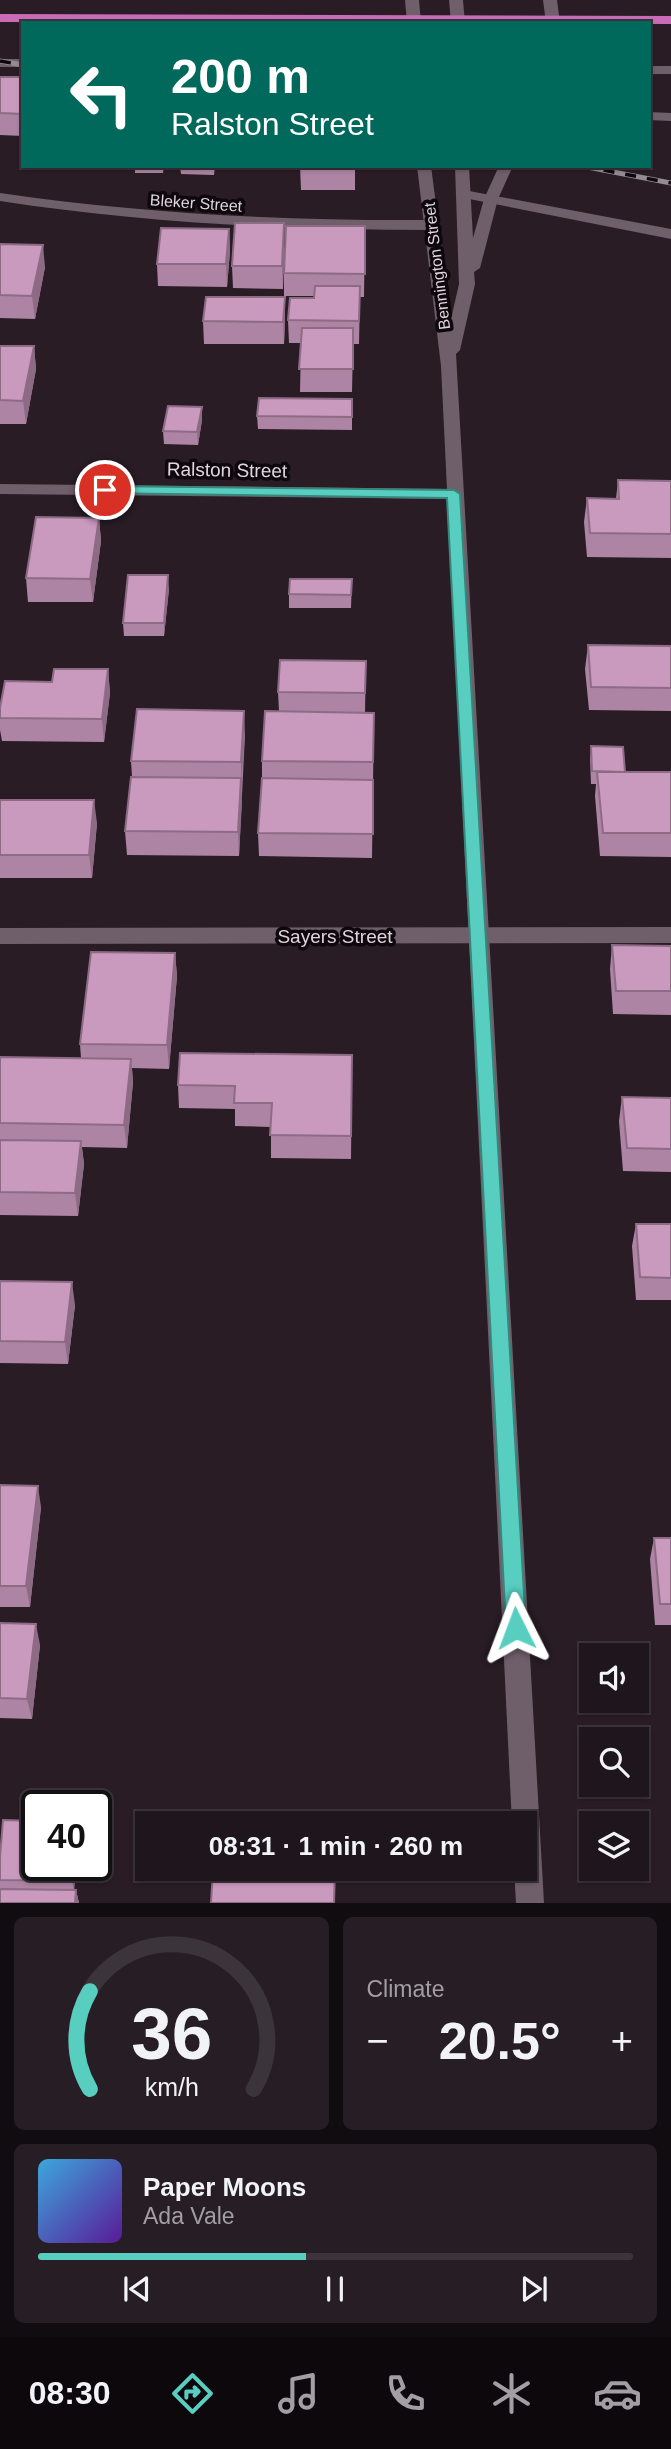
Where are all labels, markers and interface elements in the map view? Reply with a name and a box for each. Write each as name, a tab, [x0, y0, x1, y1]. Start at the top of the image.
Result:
icon: left	[56, 49, 147, 140]
text: 200 m	[171, 49, 310, 103]
text: Ralston Street	[171, 106, 374, 142]
street label: Bleker Street	[149, 191, 243, 215]
street label: Bennington Street	[421, 201, 453, 331]
street label: Ralston Street	[167, 458, 288, 482]
pin	[75, 460, 135, 520]
icon: arrive	[86, 471, 124, 509]
street label: Sayers Street	[277, 926, 393, 947]
position arrow	[479, 1591, 553, 1665]
map controls	[579, 1643, 649, 1881]
button: sound	[579, 1643, 649, 1713]
button: search	[579, 1727, 649, 1797]
speed limit sign: 40	[21, 1790, 112, 1881]
button: layers	[579, 1811, 649, 1881]
text: 08:31 · 1 min · 260 m	[209, 1831, 463, 1861]
text: Climate	[367, 1976, 444, 2002]
text: 36	[131, 1994, 212, 2075]
text: 20.5°	[439, 2012, 561, 2070]
text: −	[367, 2020, 389, 2062]
text: +	[611, 2020, 633, 2062]
text: km/h	[144, 2073, 198, 2101]
text: Paper Moons	[143, 2172, 306, 2202]
text: Ada Vale	[143, 2203, 235, 2229]
icon: previous	[118, 2270, 156, 2308]
icon: pause	[316, 2270, 354, 2308]
icon: next	[515, 2270, 553, 2308]
icon: directions	[168, 2369, 217, 2418]
icon: music	[274, 2369, 323, 2418]
icon: phone	[381, 2369, 430, 2418]
icon: climate	[487, 2369, 536, 2418]
icon: car	[593, 2369, 642, 2418]
text: 08:30	[29, 2375, 111, 2411]

